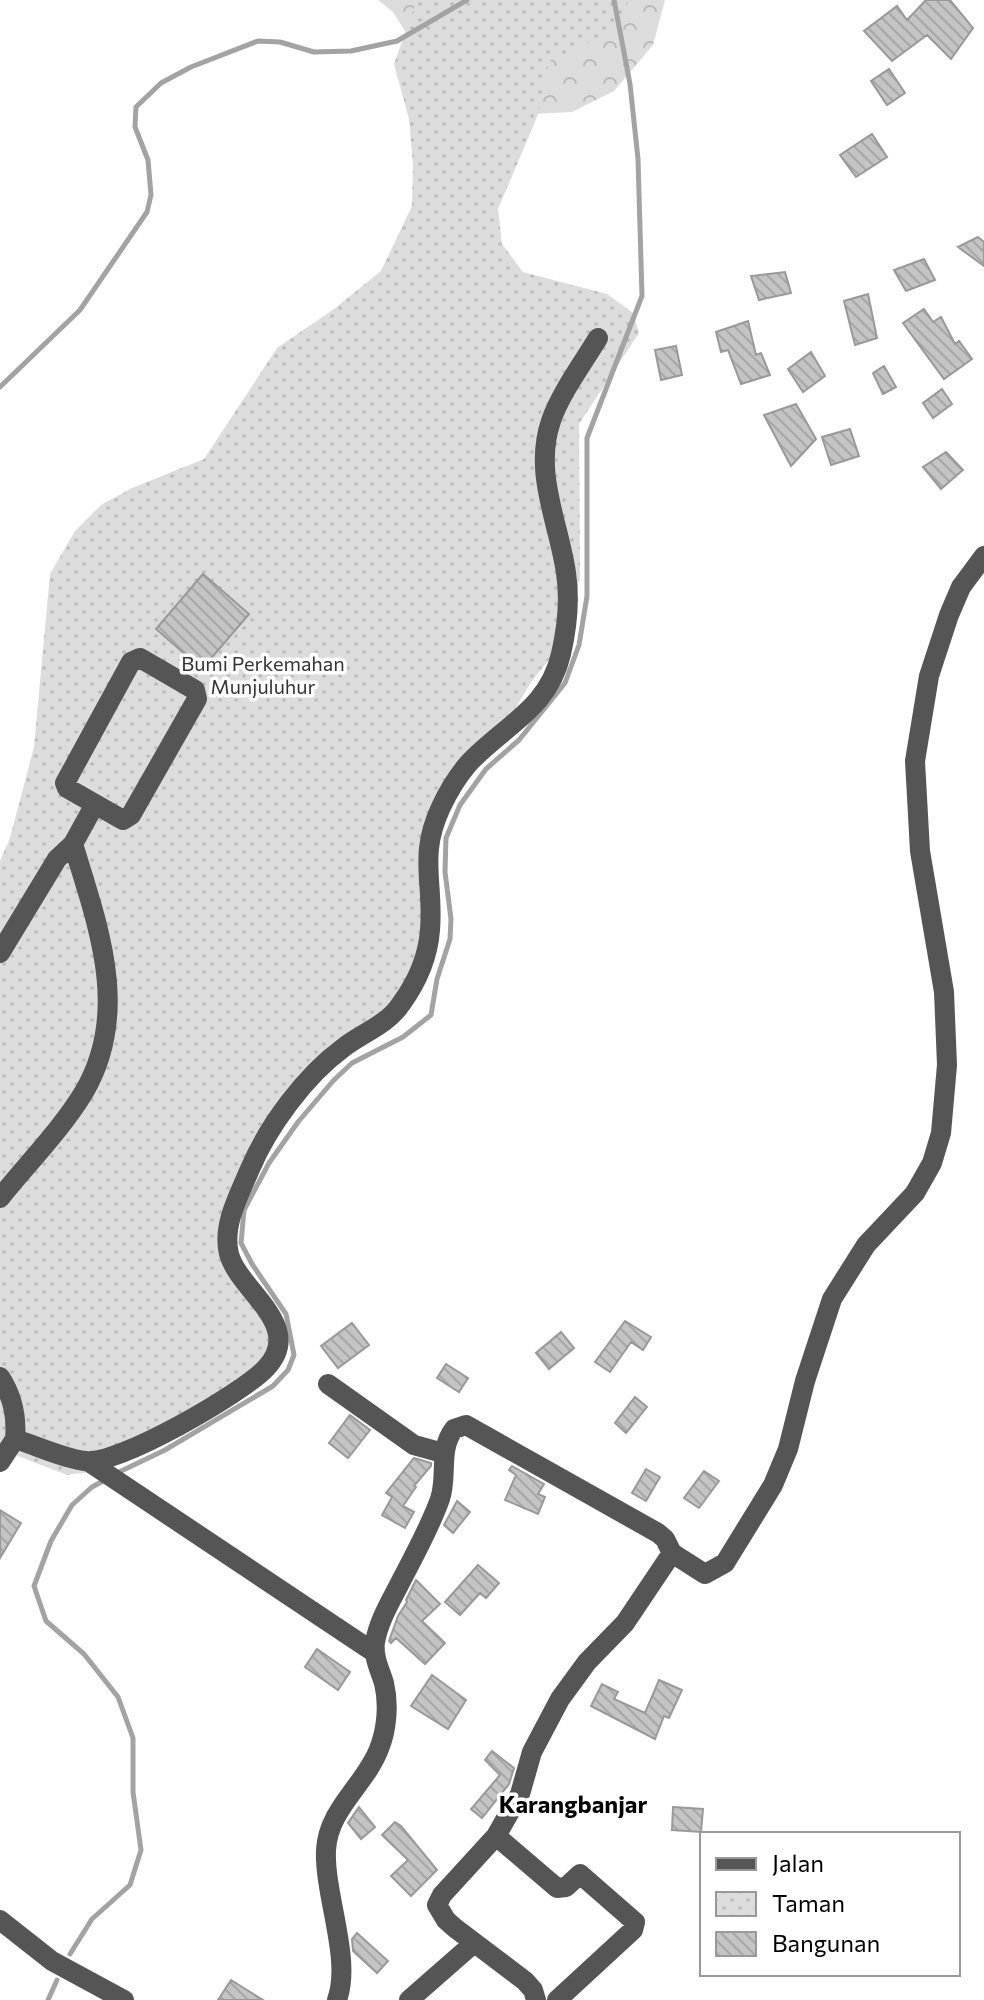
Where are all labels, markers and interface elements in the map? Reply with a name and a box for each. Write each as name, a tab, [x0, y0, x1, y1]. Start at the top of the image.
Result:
park label: Bumi Perkemahan Munjuluhur	[181, 651, 345, 698]
district label: Karangbanjar	[499, 1789, 647, 1818]
legend	[700, 1832, 960, 1976]
text: Jalan	[772, 1848, 824, 1877]
text: Taman	[772, 1888, 845, 1917]
text: Bangunan	[772, 1928, 880, 1957]

